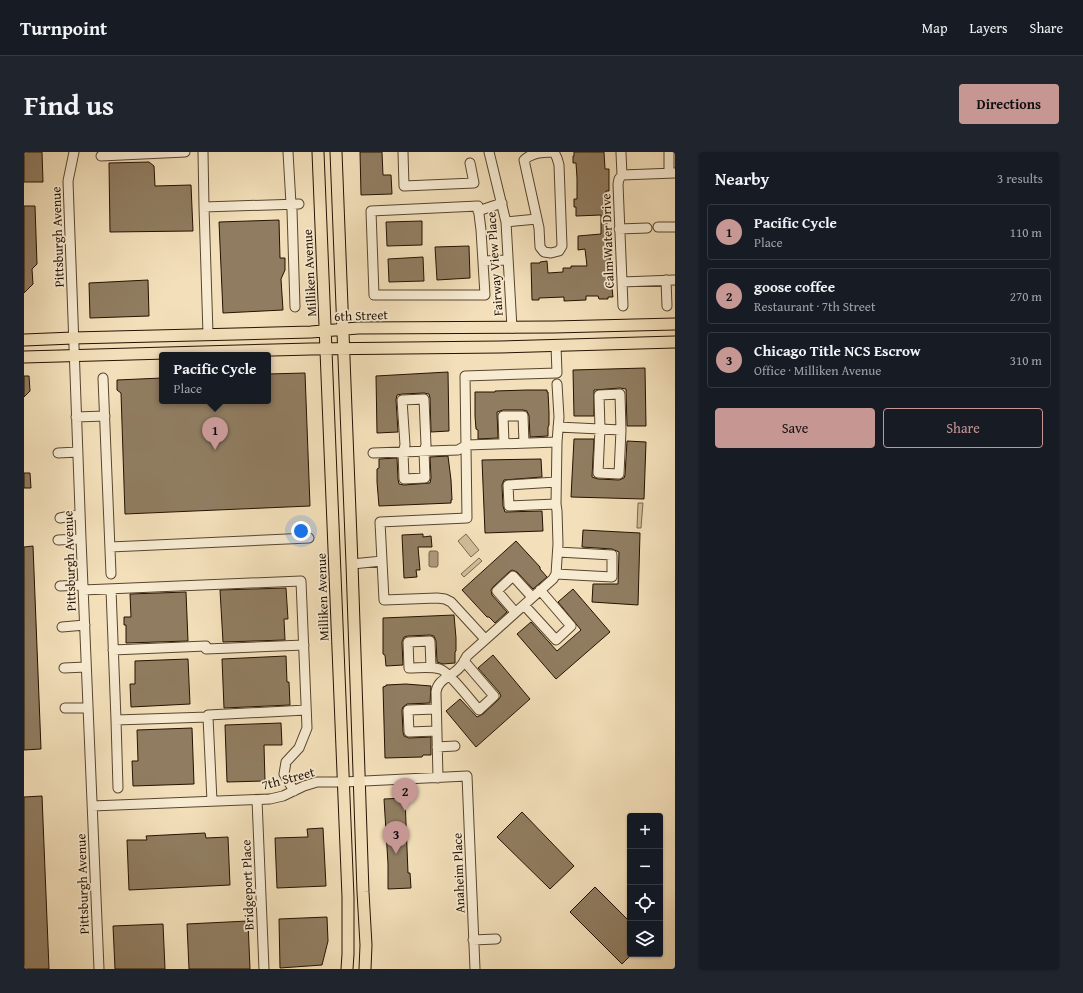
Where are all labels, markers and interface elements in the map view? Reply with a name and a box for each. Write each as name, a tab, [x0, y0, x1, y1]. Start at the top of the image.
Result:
text: Turnpoint	[20, 14, 107, 42]
text: Map	[922, 18, 948, 38]
text: Layers	[970, 18, 1008, 38]
text: Share	[1030, 18, 1063, 38]
text: Find us	[24, 84, 114, 125]
button: Directions	[959, 84, 1059, 124]
text: Nearby	[715, 166, 769, 191]
text: 3 results	[997, 169, 1043, 188]
street label: Pittsburgh Avenue	[46, 186, 69, 288]
street label: Calm Water Drive	[596, 193, 619, 289]
street label: Fairway View Place	[481, 211, 508, 317]
text: Pacific Cycle	[754, 212, 837, 233]
text: 1	[726, 223, 732, 242]
text: 110 m	[1010, 223, 1042, 242]
street label: Milliken Avenue	[298, 229, 321, 317]
text: Place	[754, 233, 783, 252]
text: goose coffee	[754, 276, 835, 297]
text: 2	[726, 287, 732, 306]
text: 270 m	[1010, 287, 1042, 306]
text: Restaurant · 7th Street	[754, 297, 876, 316]
street label: 6th Street	[334, 305, 389, 326]
text: Chicago Title NCS Escrow	[754, 340, 921, 361]
text: 3	[726, 351, 732, 370]
text: 310 m	[1010, 351, 1042, 370]
popup	[159, 352, 271, 404]
text: Pacific Cycle	[174, 358, 256, 379]
text: Office · Milliken Avenue	[754, 361, 881, 380]
text: Place	[174, 379, 202, 398]
button: Save	[715, 408, 875, 448]
button: Share	[883, 408, 1043, 448]
pin: 1	[202, 417, 228, 450]
street label: Pittsburgh Avenue	[58, 510, 81, 612]
your location	[291, 521, 311, 541]
street label: Milliken Avenue	[311, 553, 334, 641]
street label: 7th Street	[260, 762, 317, 795]
pin: 2	[392, 778, 418, 811]
map controls	[627, 813, 663, 957]
button: +	[627, 813, 663, 849]
pin: 3	[383, 821, 409, 854]
street label: Anaheim Place	[448, 832, 469, 914]
street label: Pittsburgh Avenue	[71, 833, 94, 935]
street label: Bridgeport Place	[236, 839, 259, 931]
button: −	[627, 849, 663, 885]
button: locate	[627, 885, 663, 921]
button: layers	[627, 921, 663, 957]

